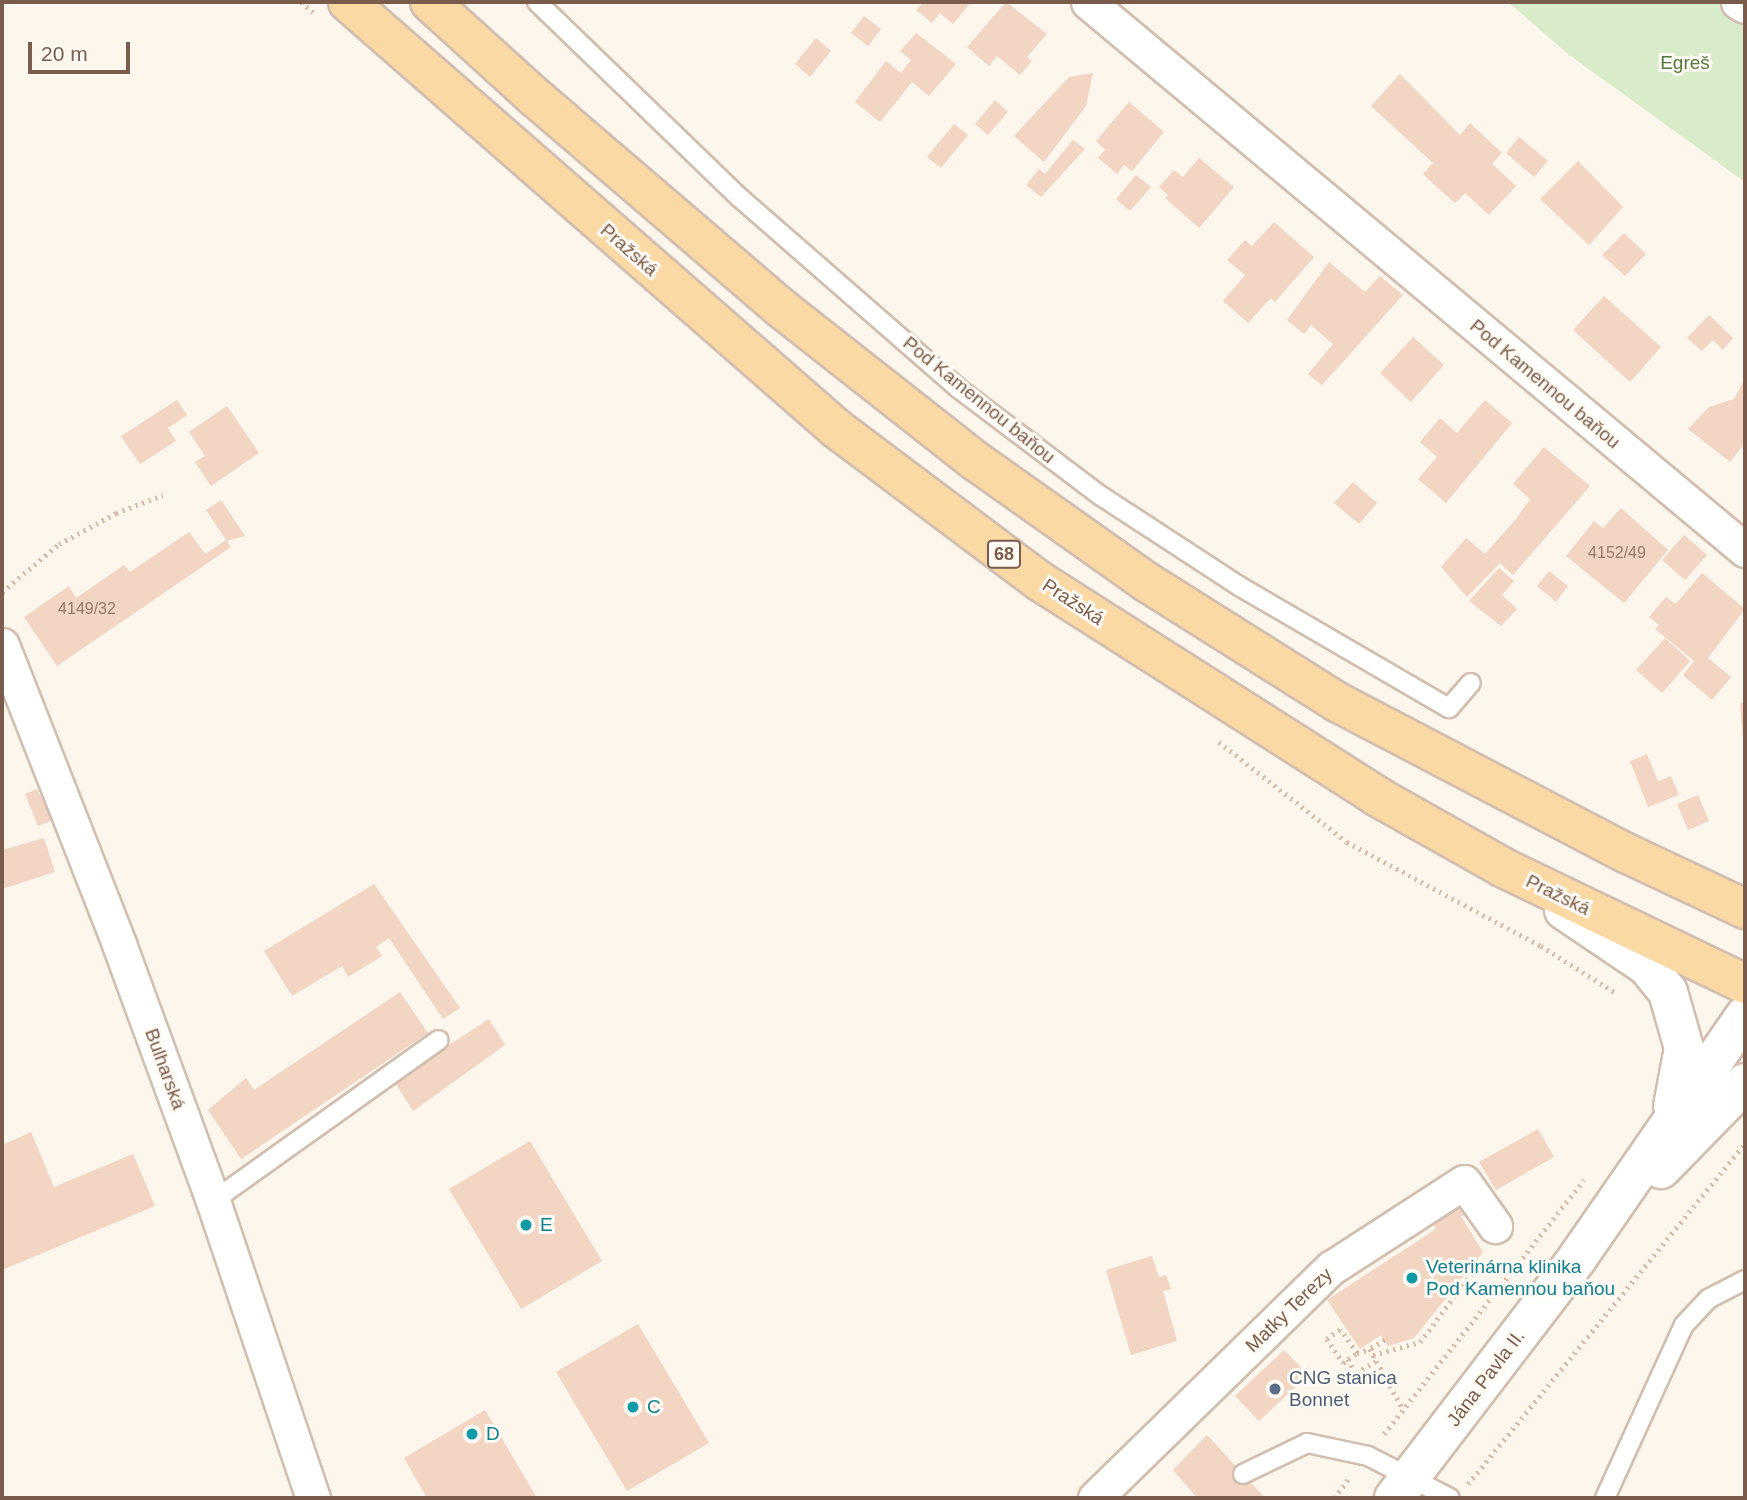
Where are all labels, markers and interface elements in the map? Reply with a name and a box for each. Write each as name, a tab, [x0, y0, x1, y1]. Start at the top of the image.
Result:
scale bar	[32, 28, 133, 72]
text: 20 m	[41, 42, 88, 65]
park label: Egreš	[1660, 52, 1710, 74]
street label: Pražská	[596, 219, 662, 281]
street label: Pod Kamennou baňou	[1465, 314, 1625, 454]
street label: Pod Kamennou baňou	[898, 332, 1060, 468]
road number: 68	[986, 540, 1021, 568]
house number: 4152/49	[1588, 543, 1646, 563]
street label: Pražská	[1038, 574, 1108, 630]
house number: 4149/32	[58, 599, 116, 619]
street label: Pražská	[1522, 870, 1594, 920]
street label: Bulharská	[140, 1025, 190, 1113]
place label: E	[540, 1214, 553, 1236]
marker: E	[518, 1217, 534, 1233]
place label: Veterinárna klinika Pod Kamennou baňou	[1426, 1256, 1615, 1300]
street label: Matky Terezy	[1241, 1263, 1337, 1357]
marker: Veterinárna klinika Pod Kamennou baňou	[1404, 1270, 1420, 1286]
street label: Jána Pavla II.	[1442, 1325, 1530, 1431]
place label: CNG stanica Bonnet	[1289, 1367, 1397, 1411]
marker: CNG stanica Bonnet	[1267, 1381, 1283, 1397]
place label: C	[647, 1396, 661, 1418]
marker: C	[625, 1399, 641, 1415]
place label: D	[486, 1423, 500, 1445]
marker: D	[464, 1426, 480, 1442]

